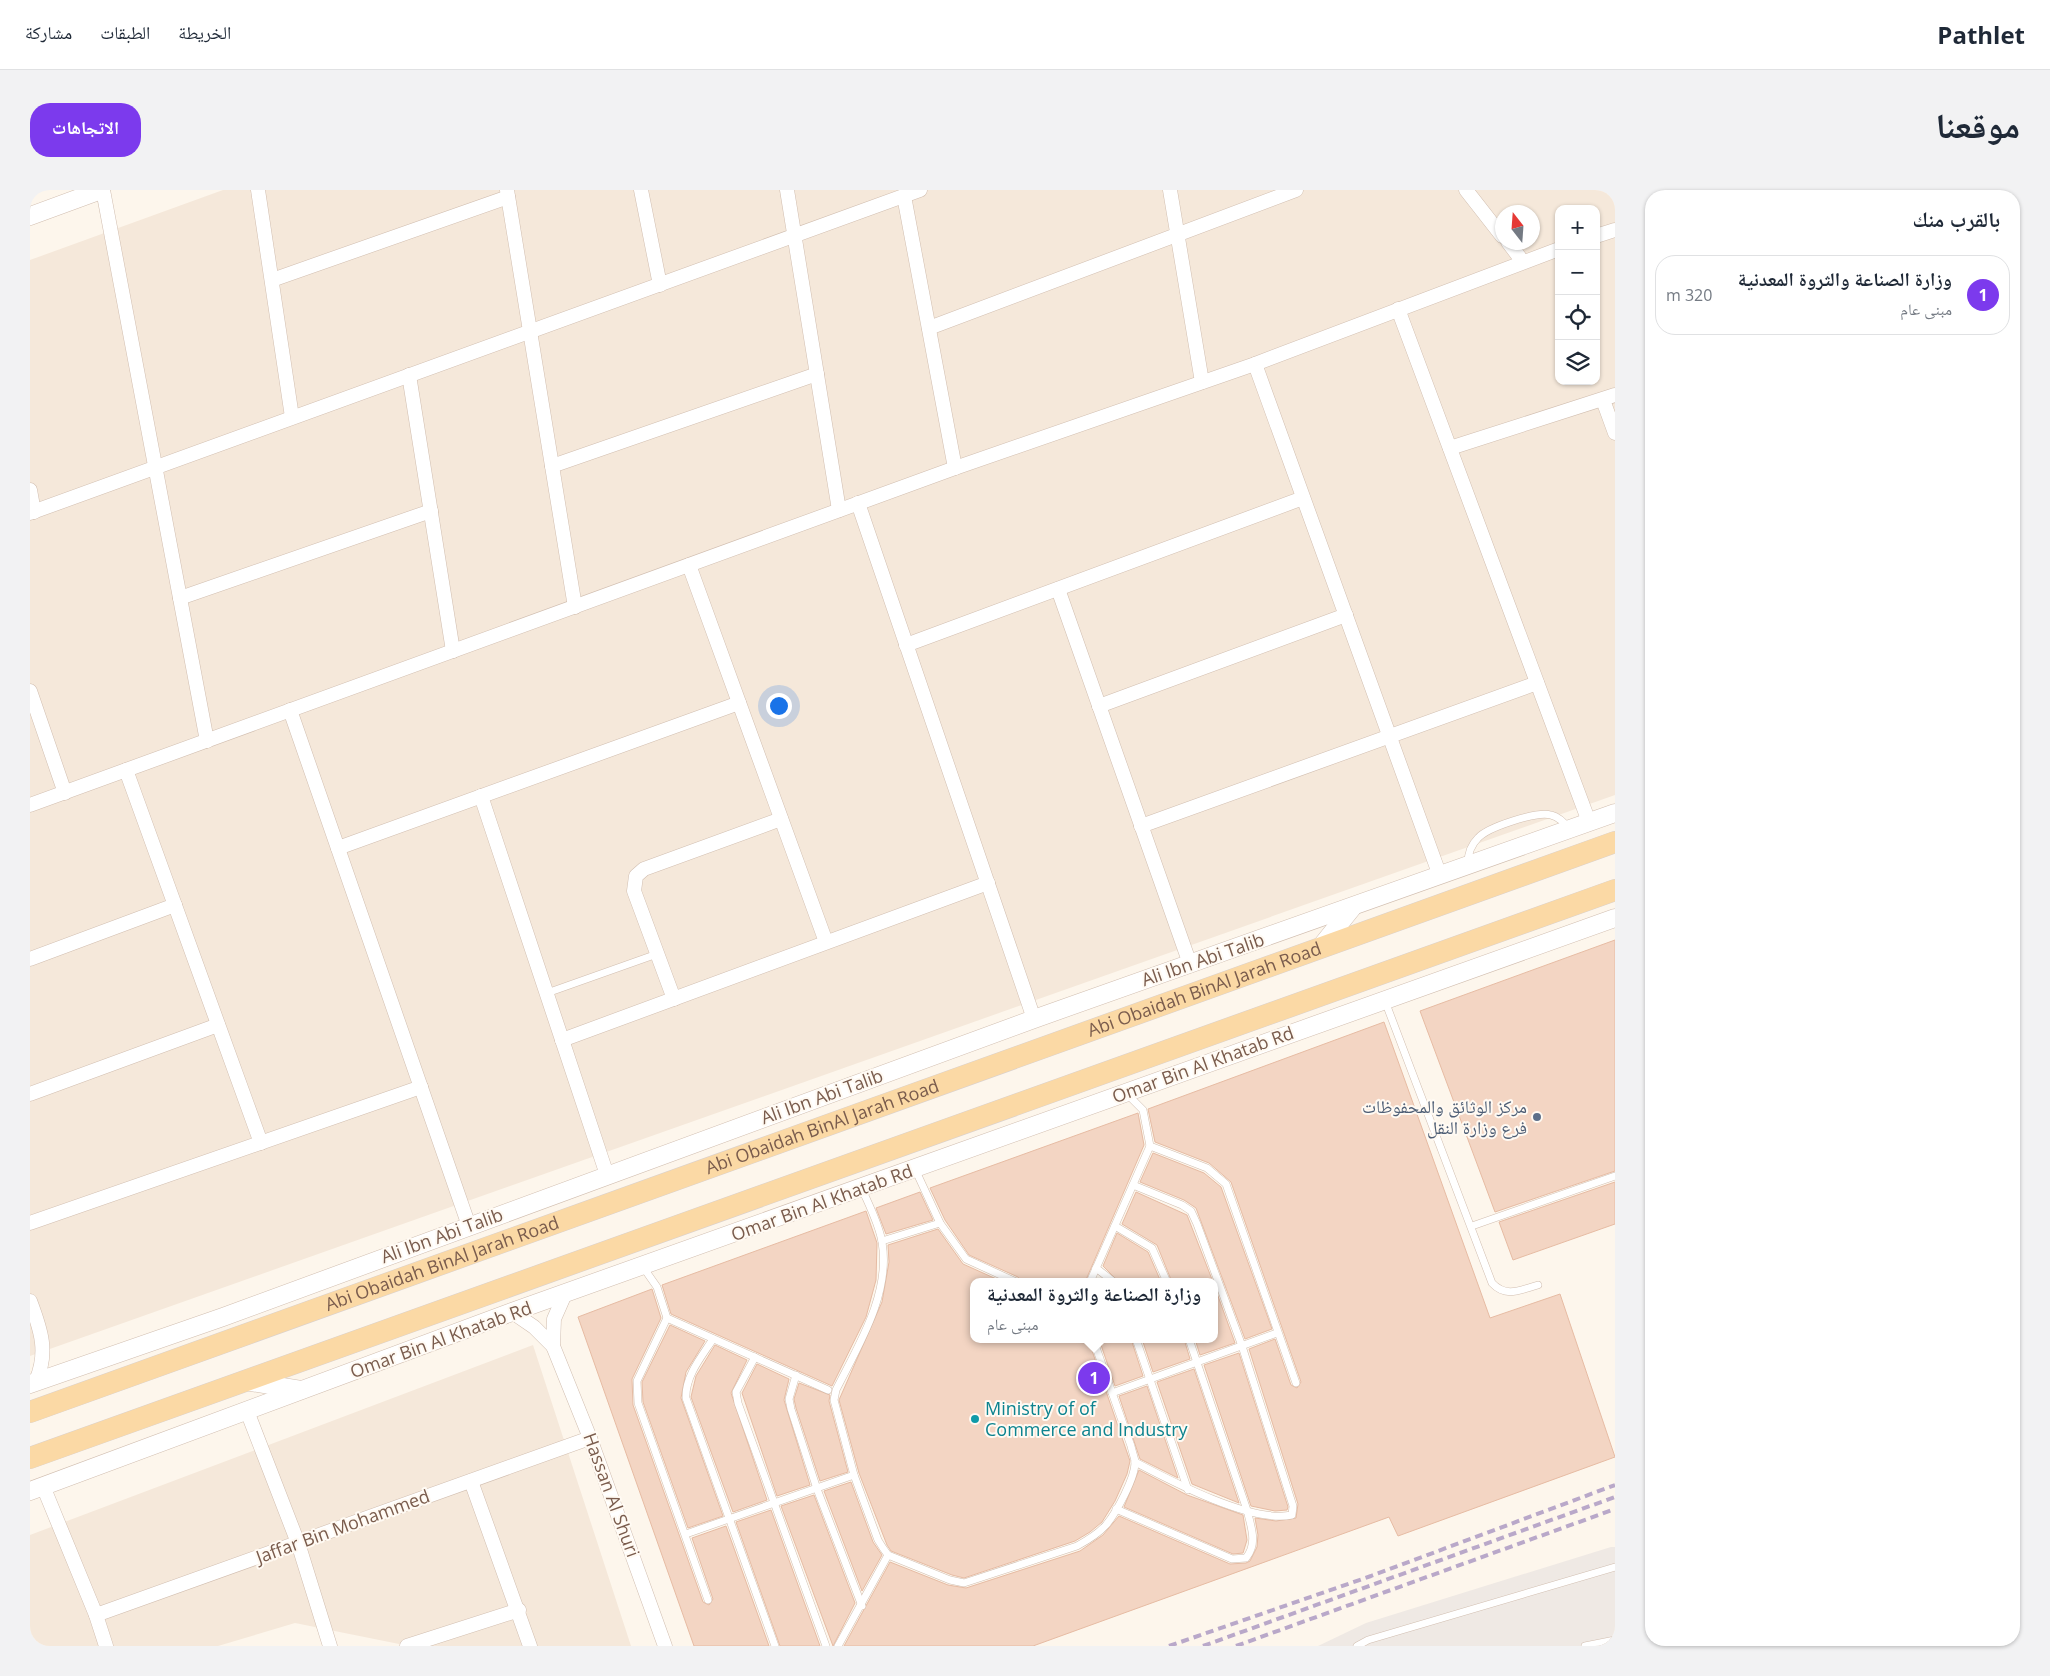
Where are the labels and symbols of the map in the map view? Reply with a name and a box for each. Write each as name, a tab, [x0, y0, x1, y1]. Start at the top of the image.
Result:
north arrow	[1495, 205, 1540, 250]
your location	[766, 693, 792, 719]
street label: Ali Ibn Abi Talib	[1138, 927, 1267, 991]
street label: Abi Obaidah BinAl Jarah Road	[1084, 936, 1324, 1042]
street label: Omar Bin Al Khatab Rd	[1109, 1020, 1297, 1108]
street label: Ali Ibn Abi Talib	[757, 1063, 886, 1129]
street label: Abi Obaidah BinAl Jarah Road	[702, 1073, 942, 1179]
place label: مركز الوثائق والمحفوظات فرع وزارة النقل	[1362, 1094, 1527, 1139]
marker: مركز الوثائق والمحفوظات فرع وزارة النقل	[1531, 1111, 1543, 1123]
street label: Omar Bin Al Khatab Rd	[728, 1158, 916, 1246]
street label: Ali Ibn Abi Talib	[377, 1202, 506, 1268]
street label: Abi Obaidah BinAl Jarah Road	[322, 1210, 562, 1316]
street label: Omar Bin Al Khatab Rd	[347, 1295, 535, 1383]
pin: 1	[1078, 1359, 1110, 1397]
place label: Ministry of of Commerce and Industry	[985, 1396, 1189, 1441]
marker: Ministry of of Commerce and Industry	[969, 1413, 981, 1425]
street label: Hassan Al Shuri	[578, 1429, 646, 1560]
street label: Jaffar Bin Mohammed	[251, 1483, 433, 1569]

